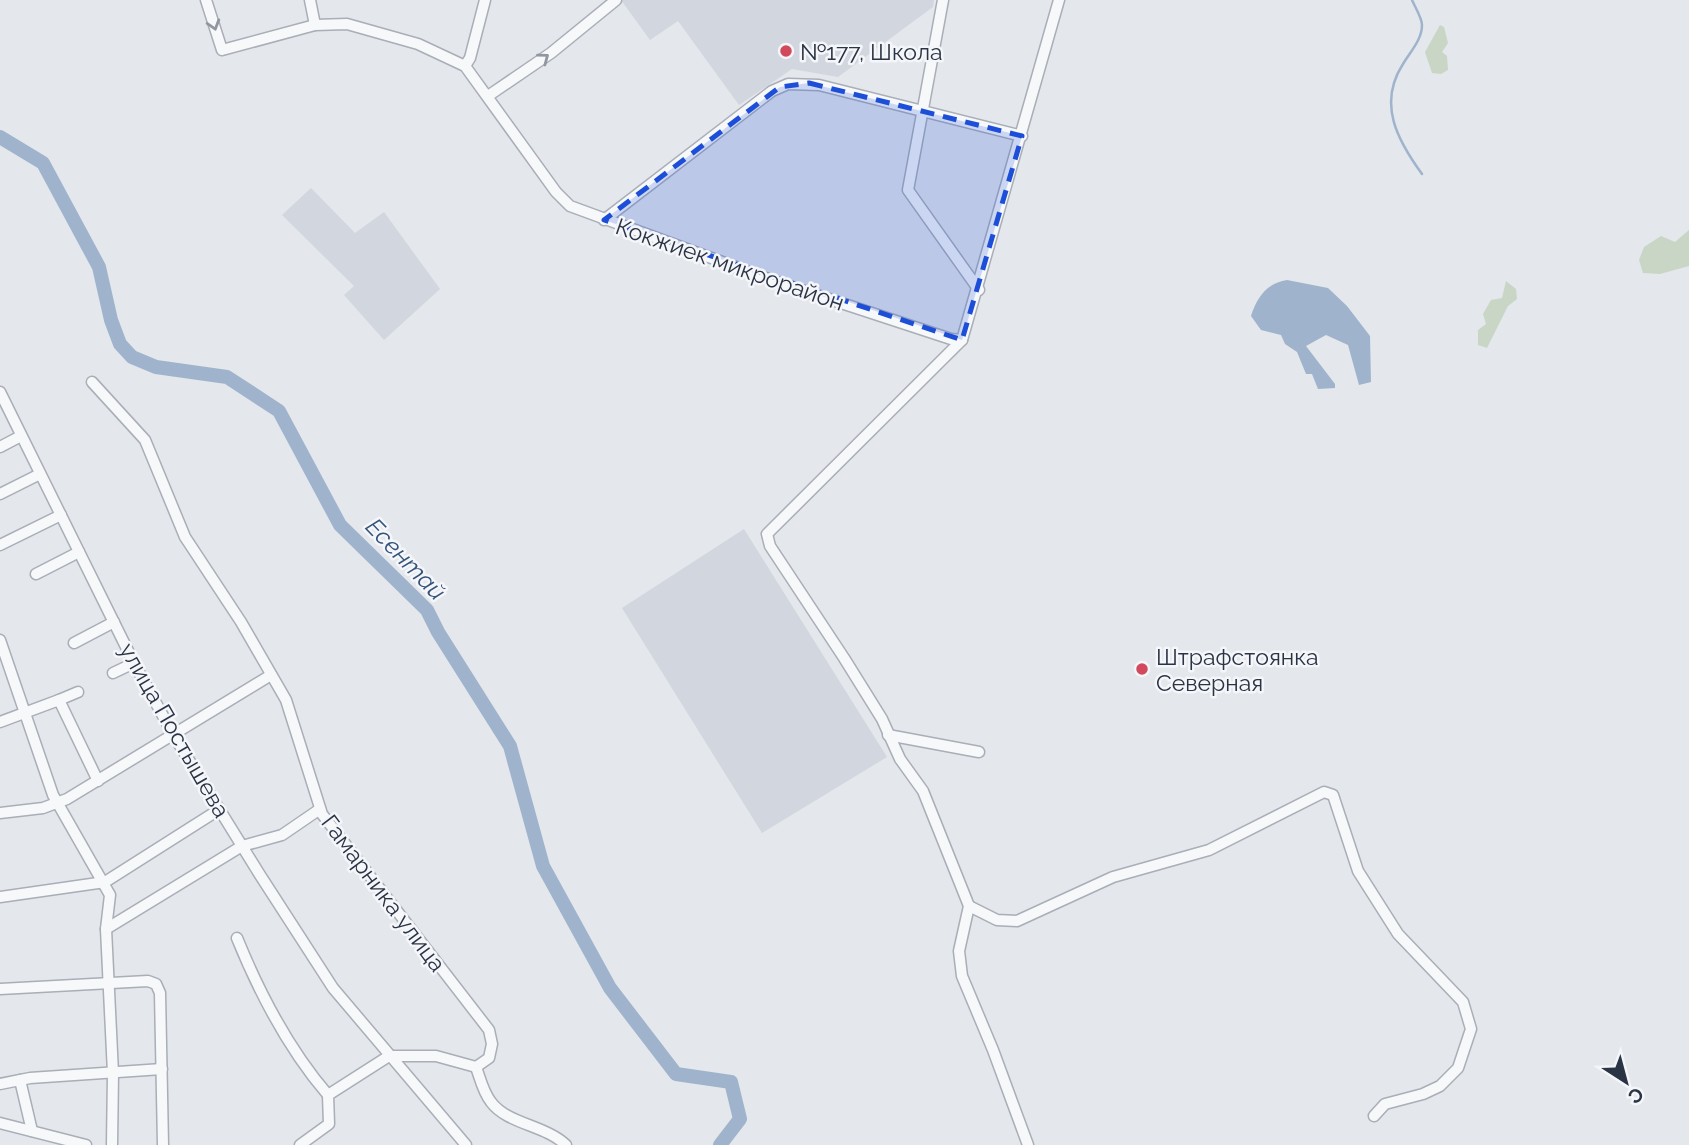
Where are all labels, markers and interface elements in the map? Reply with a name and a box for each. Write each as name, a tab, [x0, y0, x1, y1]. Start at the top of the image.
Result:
one-way arrow	[206, 18, 220, 31]
place label: №177, Школа	[800, 38, 943, 65]
marker: №177, Школа	[778, 43, 794, 59]
one-way arrow	[537, 53, 549, 66]
street label: Кокжиек микрорайон	[612, 212, 848, 316]
water label: Есентай	[360, 512, 452, 606]
street label: улица Постышева	[114, 638, 236, 822]
place label: Штрафстоянка Северная	[1156, 643, 1319, 696]
marker: Штрафстоянка Северная	[1134, 661, 1150, 677]
street label: Гамарника улица	[316, 809, 452, 977]
north arrow	[1591, 1047, 1661, 1117]
text: С	[1624, 1083, 1648, 1108]

